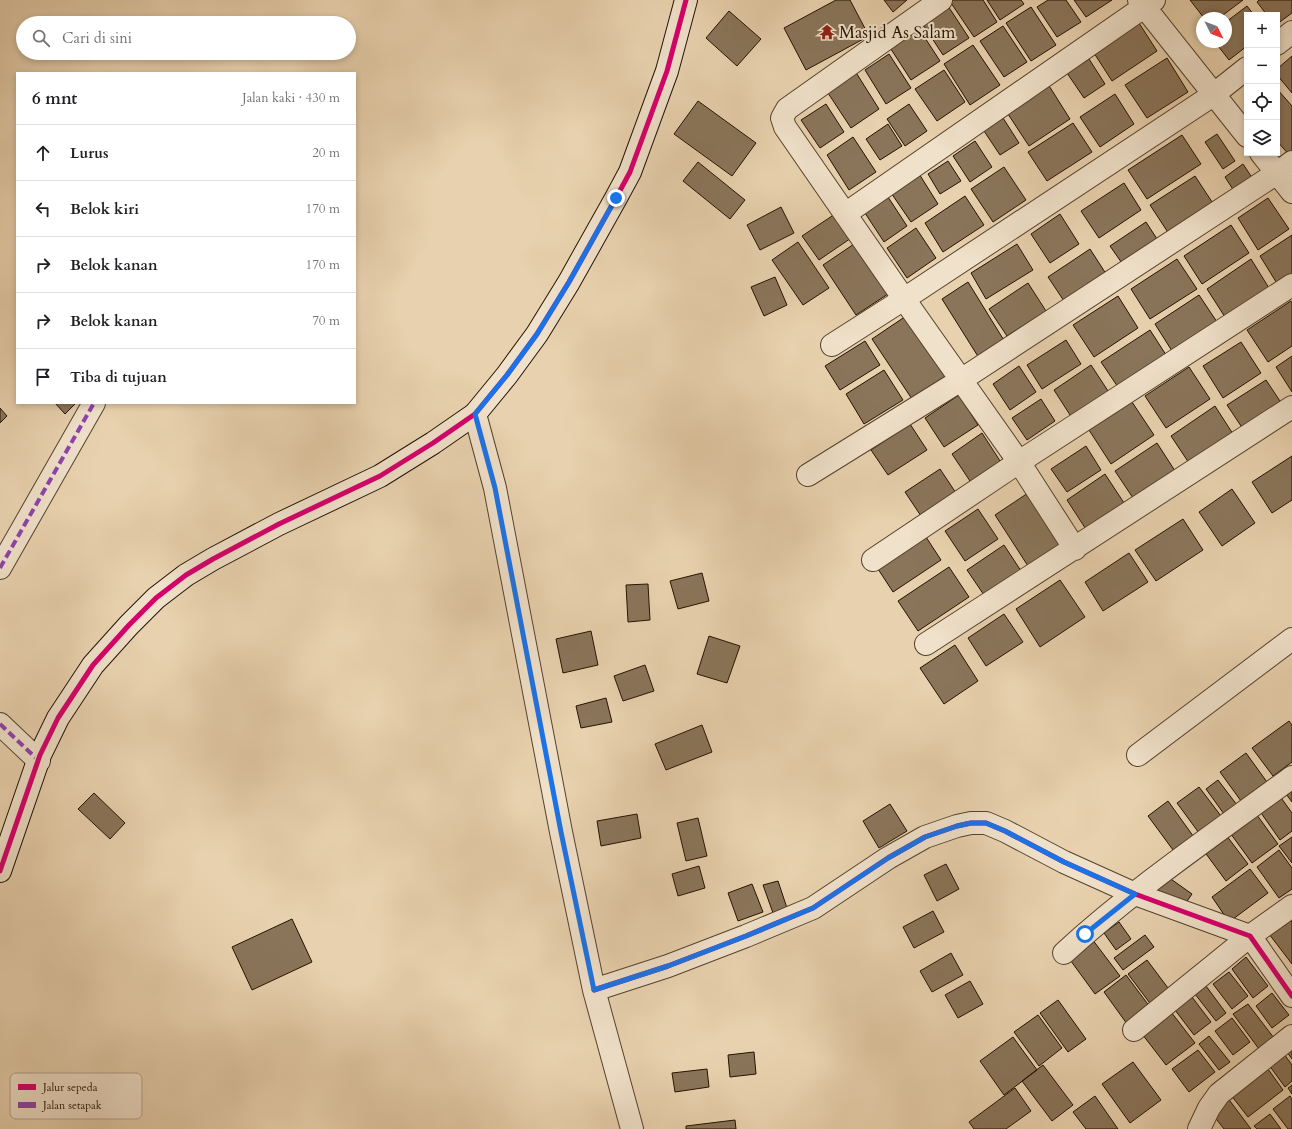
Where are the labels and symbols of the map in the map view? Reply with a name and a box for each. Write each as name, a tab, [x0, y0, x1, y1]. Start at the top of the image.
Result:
north arrow	[1196, 12, 1232, 48]
place label: Masjid As Salam	[839, 21, 956, 44]
temple icon: Masjid As Salam	[818, 23, 836, 41]
route end	[607, 189, 625, 207]
route start	[1076, 925, 1094, 943]
legend	[10, 1073, 142, 1119]
text: Jalur sepeda	[41, 1080, 98, 1095]
text: Jalan setapak	[41, 1098, 102, 1113]

